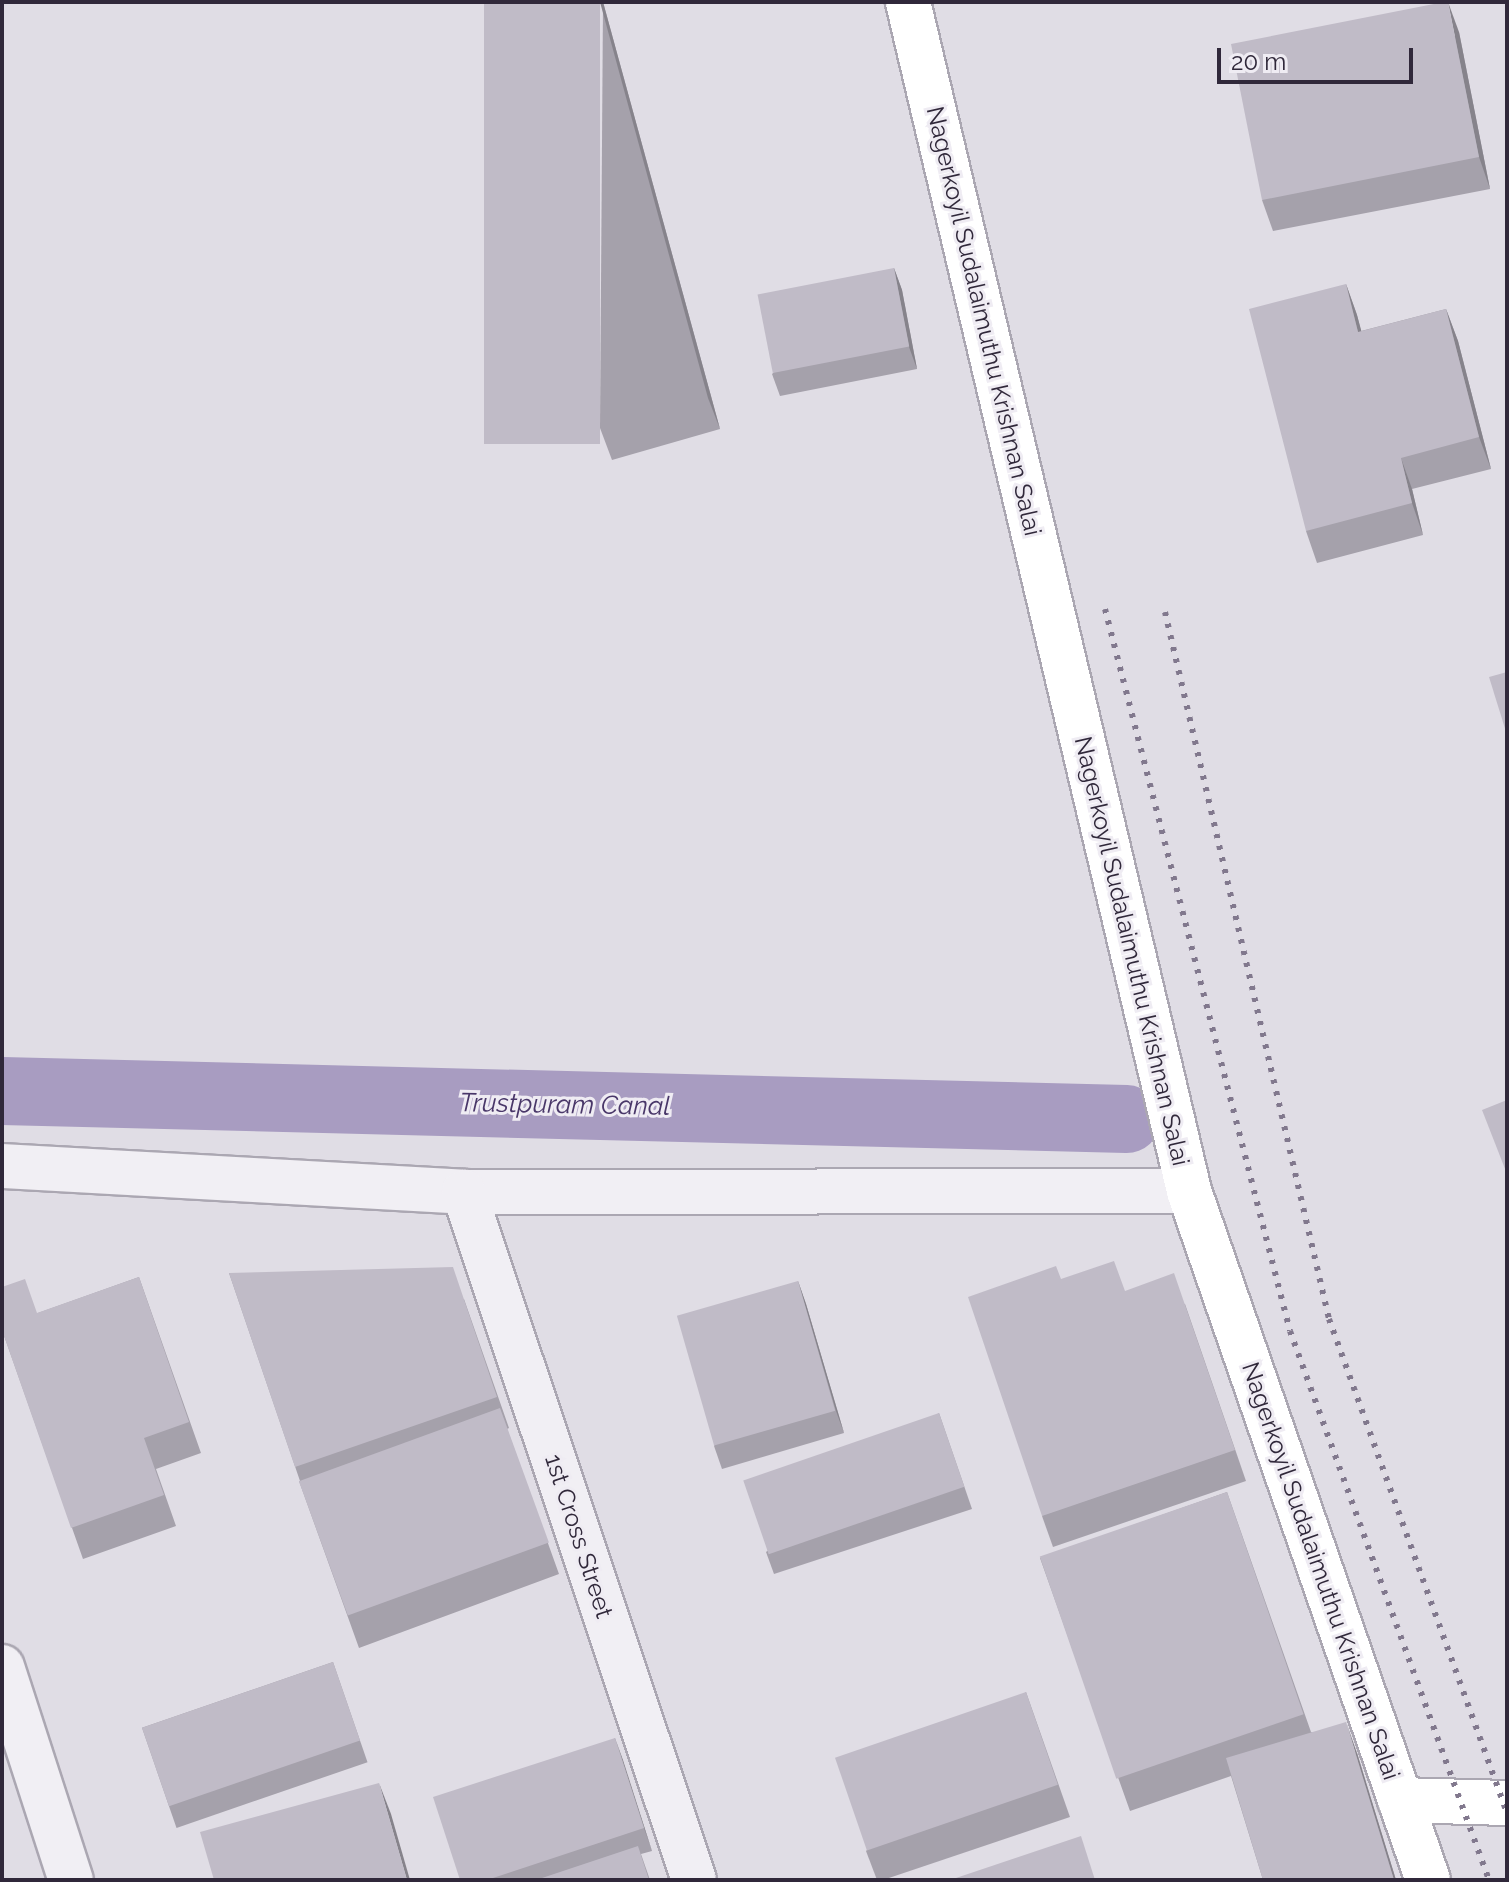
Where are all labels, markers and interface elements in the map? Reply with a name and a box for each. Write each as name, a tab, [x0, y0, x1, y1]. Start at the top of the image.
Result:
scale bar	[1221, 32, 1417, 82]
text: 20 m	[1231, 47, 1286, 76]
street label: Nagerkoyil Sudalaimuthu Krishnan Salai	[920, 103, 1048, 539]
street label: Nagerkoyil Sudalaimuthu Krishnan Salai	[1068, 733, 1196, 1169]
water label: Trustpuram Canal	[459, 1088, 671, 1122]
street label: Nagerkoyil Sudalaimuthu Krishnan Salai	[1236, 1358, 1406, 1784]
street label: 1st Cross Street	[539, 1450, 619, 1622]

